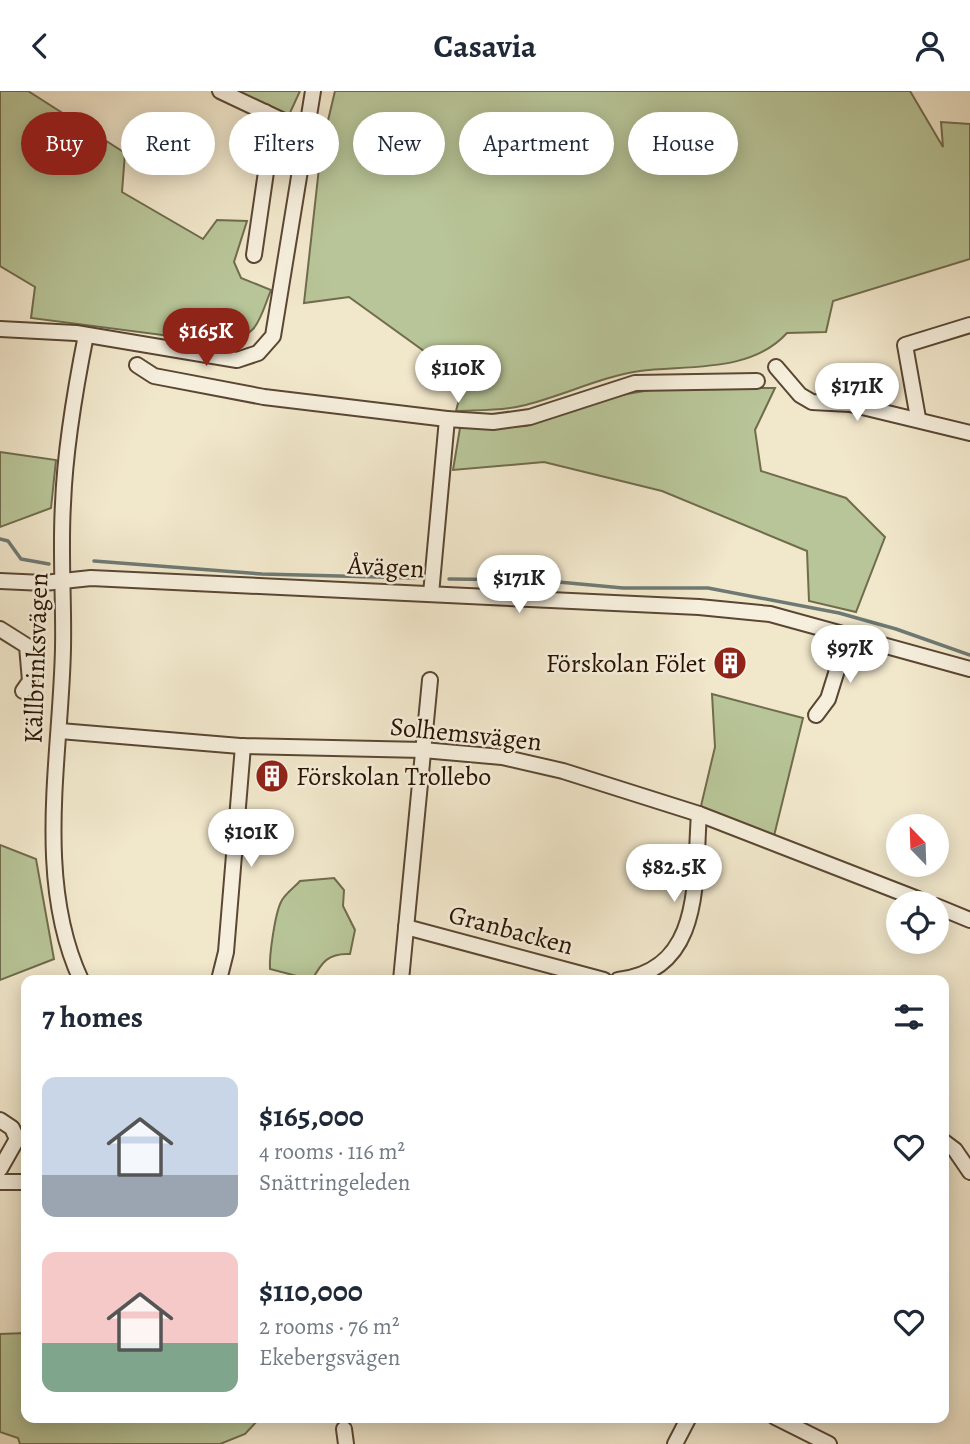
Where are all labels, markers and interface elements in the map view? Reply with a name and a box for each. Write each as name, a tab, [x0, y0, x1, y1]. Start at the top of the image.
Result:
text: Casavia	[434, 24, 536, 68]
icon: back	[21, 27, 59, 65]
icon: person	[911, 27, 949, 65]
chip: Buy	[21, 112, 107, 175]
chip: Rent	[121, 112, 215, 175]
chip: Filters	[229, 112, 339, 175]
chip: New	[353, 112, 445, 175]
chip: Apartment	[459, 112, 614, 175]
chip: House	[628, 112, 738, 175]
pin: $165K	[157, 309, 255, 368]
text: $165K	[179, 315, 233, 346]
pin: $110K	[409, 345, 507, 405]
text: $110K	[431, 352, 485, 383]
pin: $171K	[808, 363, 906, 423]
text: $171K	[831, 370, 883, 401]
street label: Åvägen	[346, 547, 425, 586]
pin: $171K	[470, 555, 568, 615]
text: $171K	[493, 562, 545, 593]
street label: Källbrinksvägen	[16, 572, 56, 744]
pin: $97K	[809, 625, 891, 685]
text: $97K	[827, 632, 873, 663]
building icon: Förskolan Fölet	[711, 644, 749, 682]
place label: Förskolan Fölet	[546, 646, 706, 681]
street label: Solhemsvägen	[388, 709, 544, 759]
building icon: Förskolan Trollebo	[253, 757, 291, 795]
place label: Förskolan Trollebo	[296, 759, 491, 794]
pin: $101K	[202, 809, 300, 869]
north arrow	[886, 814, 948, 877]
map controls	[886, 814, 949, 954]
text: $101K	[224, 816, 278, 847]
pin: $82.5K	[617, 845, 731, 904]
text: $82.5K	[642, 851, 706, 882]
button: locate	[886, 891, 949, 954]
street label: Granbacken	[445, 897, 577, 963]
text: 7 homes	[42, 997, 143, 1037]
icon: filters	[890, 998, 928, 1036]
text: $165,000	[259, 1096, 364, 1136]
icon: home	[98, 1105, 182, 1189]
icon: heart	[890, 1128, 928, 1166]
text: 4 rooms · 116 m²	[259, 1136, 405, 1167]
text: Snättringeleden	[259, 1167, 410, 1198]
text: $110,000	[259, 1271, 363, 1311]
icon: home	[98, 1280, 182, 1364]
icon: heart	[890, 1303, 928, 1341]
text: 2 rooms · 76 m²	[259, 1311, 400, 1342]
text: Ekebergsvägen	[259, 1342, 400, 1373]

